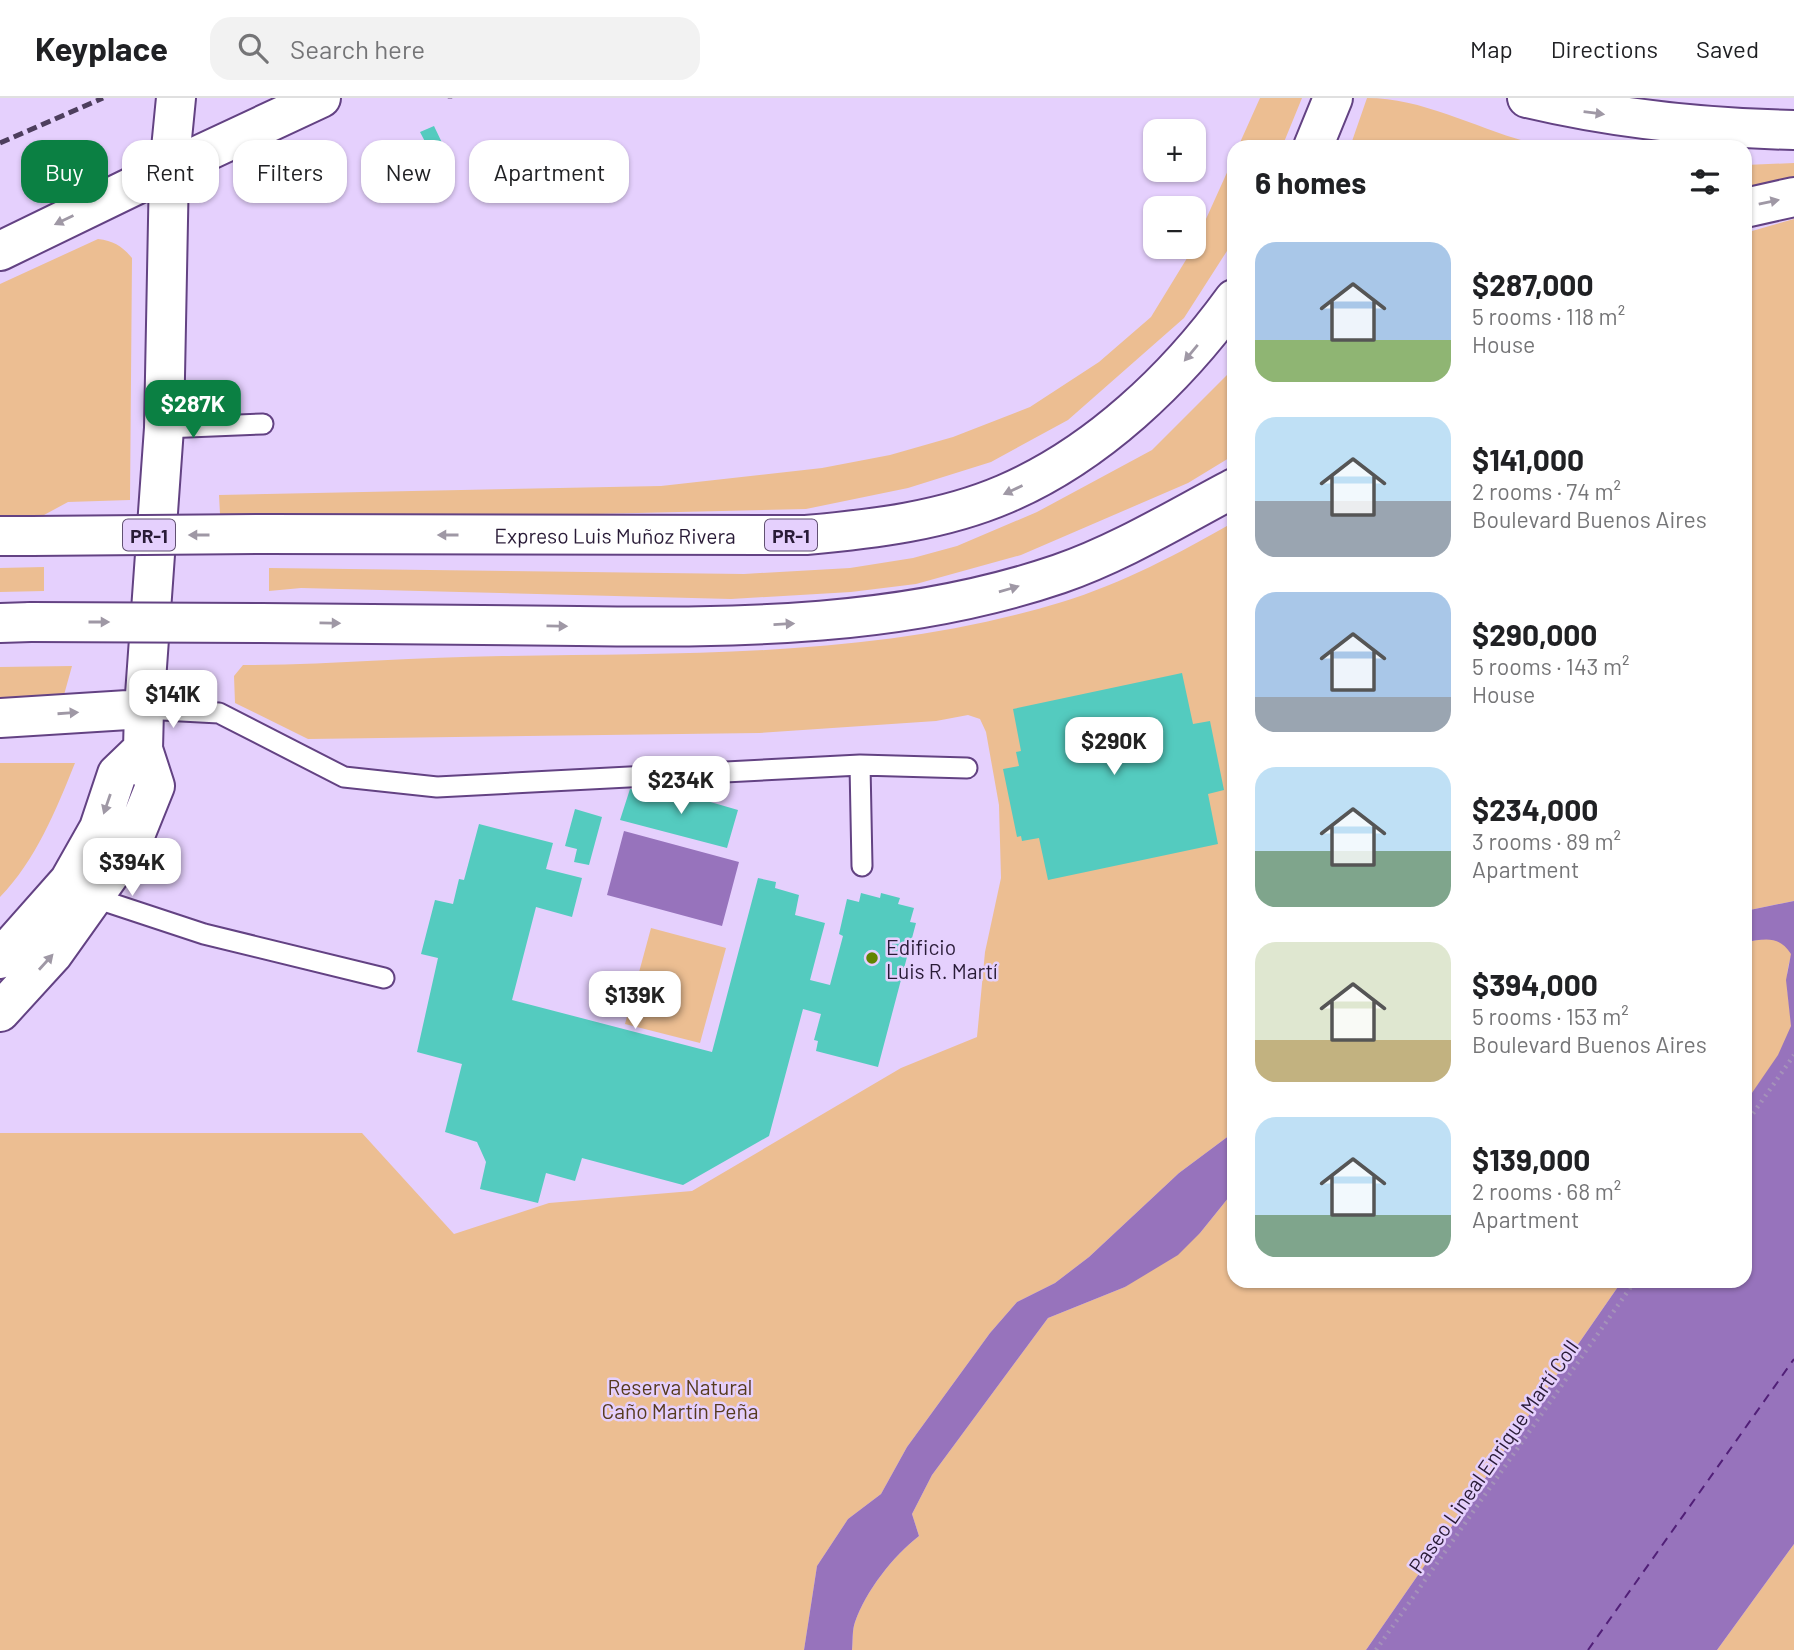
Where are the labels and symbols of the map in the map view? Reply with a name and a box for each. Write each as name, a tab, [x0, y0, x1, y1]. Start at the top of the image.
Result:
one-way arrow	[1583, 107, 1605, 118]
one-way arrow	[1758, 196, 1780, 207]
one-way arrow	[54, 214, 74, 226]
one-way arrow	[1184, 343, 1199, 361]
pin: $287K	[144, 380, 242, 440]
one-way arrow	[1003, 485, 1023, 496]
road number: PR-1	[123, 520, 175, 550]
road number: PR-1	[765, 520, 817, 550]
street label: Expreso Luis Muñoz Rivera	[494, 522, 736, 547]
one-way arrow	[187, 529, 209, 541]
one-way arrow	[437, 529, 459, 541]
one-way arrow	[998, 583, 1019, 593]
one-way arrow	[88, 616, 110, 628]
one-way arrow	[319, 618, 341, 629]
one-way arrow	[774, 618, 796, 629]
one-way arrow	[546, 620, 568, 632]
pin: $141K	[124, 670, 222, 730]
one-way arrow	[57, 708, 79, 719]
pin: $290K	[1065, 718, 1163, 777]
pin: $234K	[632, 756, 730, 816]
one-way arrow	[101, 794, 112, 815]
pin: $394K	[83, 838, 181, 898]
place label: Edificio Luis R. Martí	[886, 934, 998, 983]
marker: Edificio Luis R. Martí	[864, 950, 880, 966]
one-way arrow	[38, 954, 54, 971]
pin: $139K	[586, 972, 684, 1031]
street label: Paseo Lineal Enrique Martí Coll	[1403, 1335, 1583, 1577]
park label: Reserva Natural Caño Martín Peña	[602, 1374, 758, 1423]

